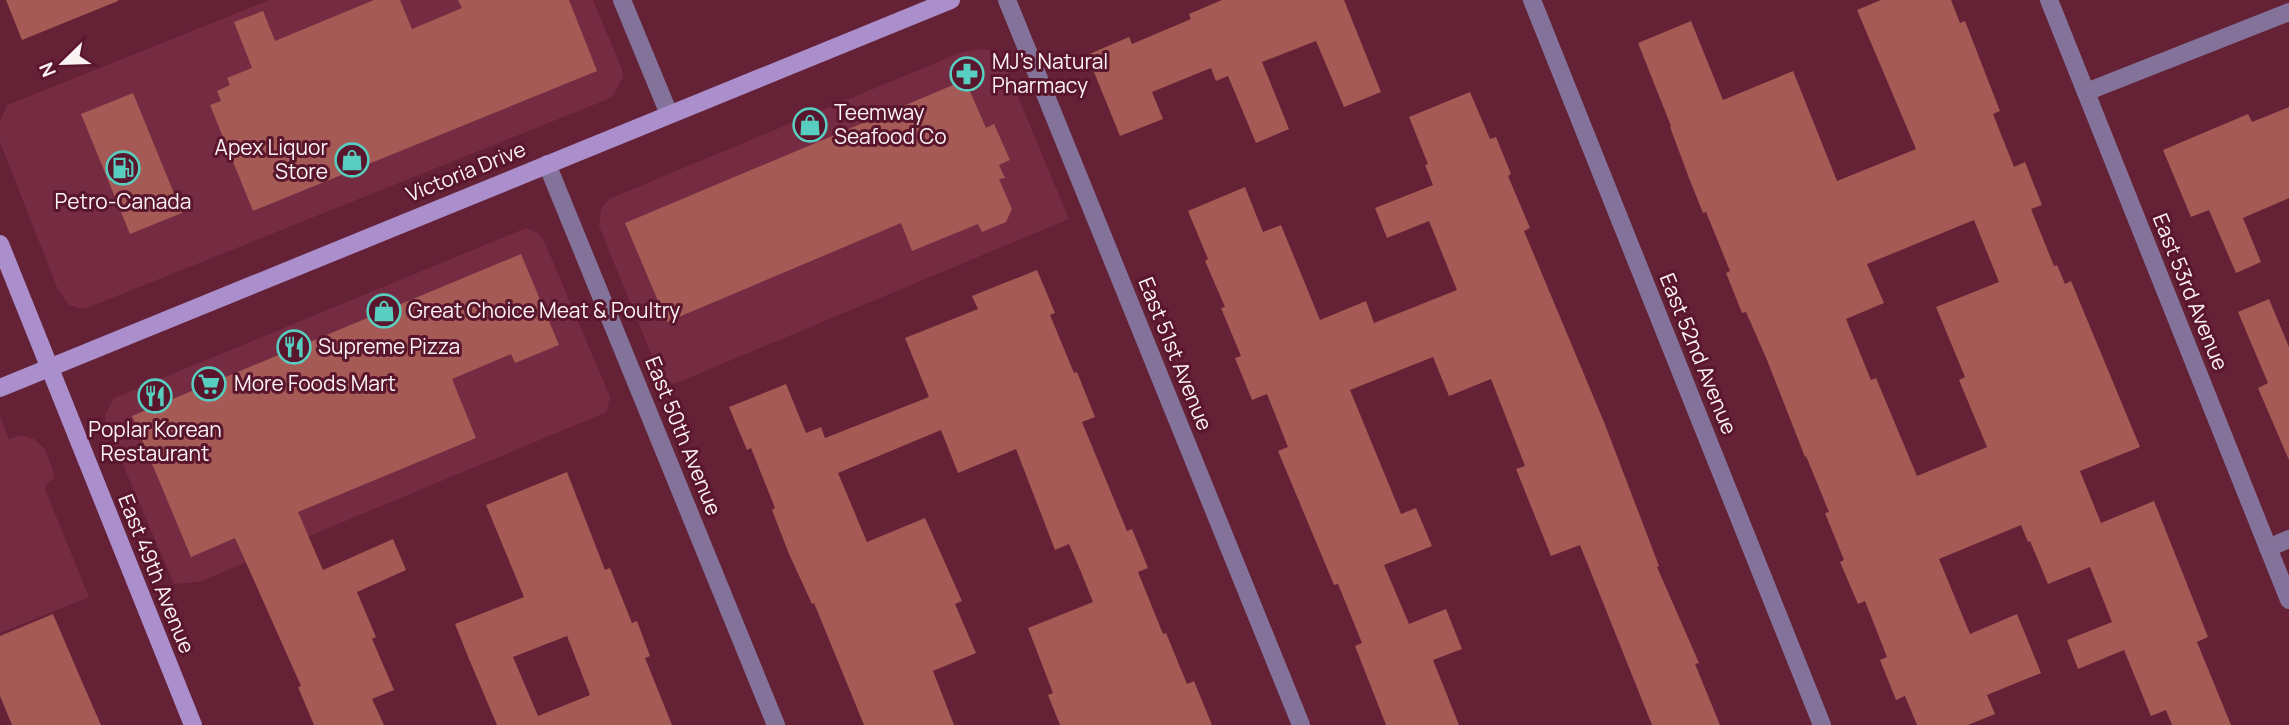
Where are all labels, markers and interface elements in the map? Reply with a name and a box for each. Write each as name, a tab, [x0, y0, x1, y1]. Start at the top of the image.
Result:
north arrow	[28, 28, 98, 98]
place label: MJ's Natural Pharmacy	[992, 47, 1108, 99]
pharmacy icon: MJ's Natural Pharmacy	[948, 55, 986, 93]
text: N	[33, 58, 62, 81]
place label: Teemway Seafood Co	[834, 98, 947, 150]
shop icon: Teemway Seafood Co	[791, 106, 829, 144]
place label: Apex Liquor Store	[215, 133, 328, 185]
street label: Victoria Drive	[402, 134, 530, 208]
shop icon: Apex Liquor Store	[333, 141, 371, 179]
fuel station icon: Petro-Canada	[104, 149, 142, 187]
place label: Petro-Canada	[55, 187, 191, 215]
street label: East 53rd Avenue	[2147, 209, 2235, 374]
street label: East 52nd Avenue	[1654, 269, 1744, 438]
street label: East 51st Avenue	[1132, 273, 1219, 434]
shop icon: Great Choice Meat & Poultry	[365, 292, 403, 330]
place label: Great Choice Meat & Poultry	[408, 296, 680, 324]
restaurant icon: Supreme Pizza	[275, 328, 313, 366]
place label: Supreme Pizza	[318, 332, 460, 360]
street label: East 50th Avenue	[639, 352, 729, 519]
supermarket icon: More Foods Mart	[190, 365, 228, 403]
place label: More Foods Mart	[234, 369, 396, 397]
restaurant icon: Poplar Korean Restaurant	[136, 377, 174, 415]
place label: Poplar Korean Restaurant	[88, 415, 222, 467]
street label: East 49th Avenue	[112, 490, 202, 657]

